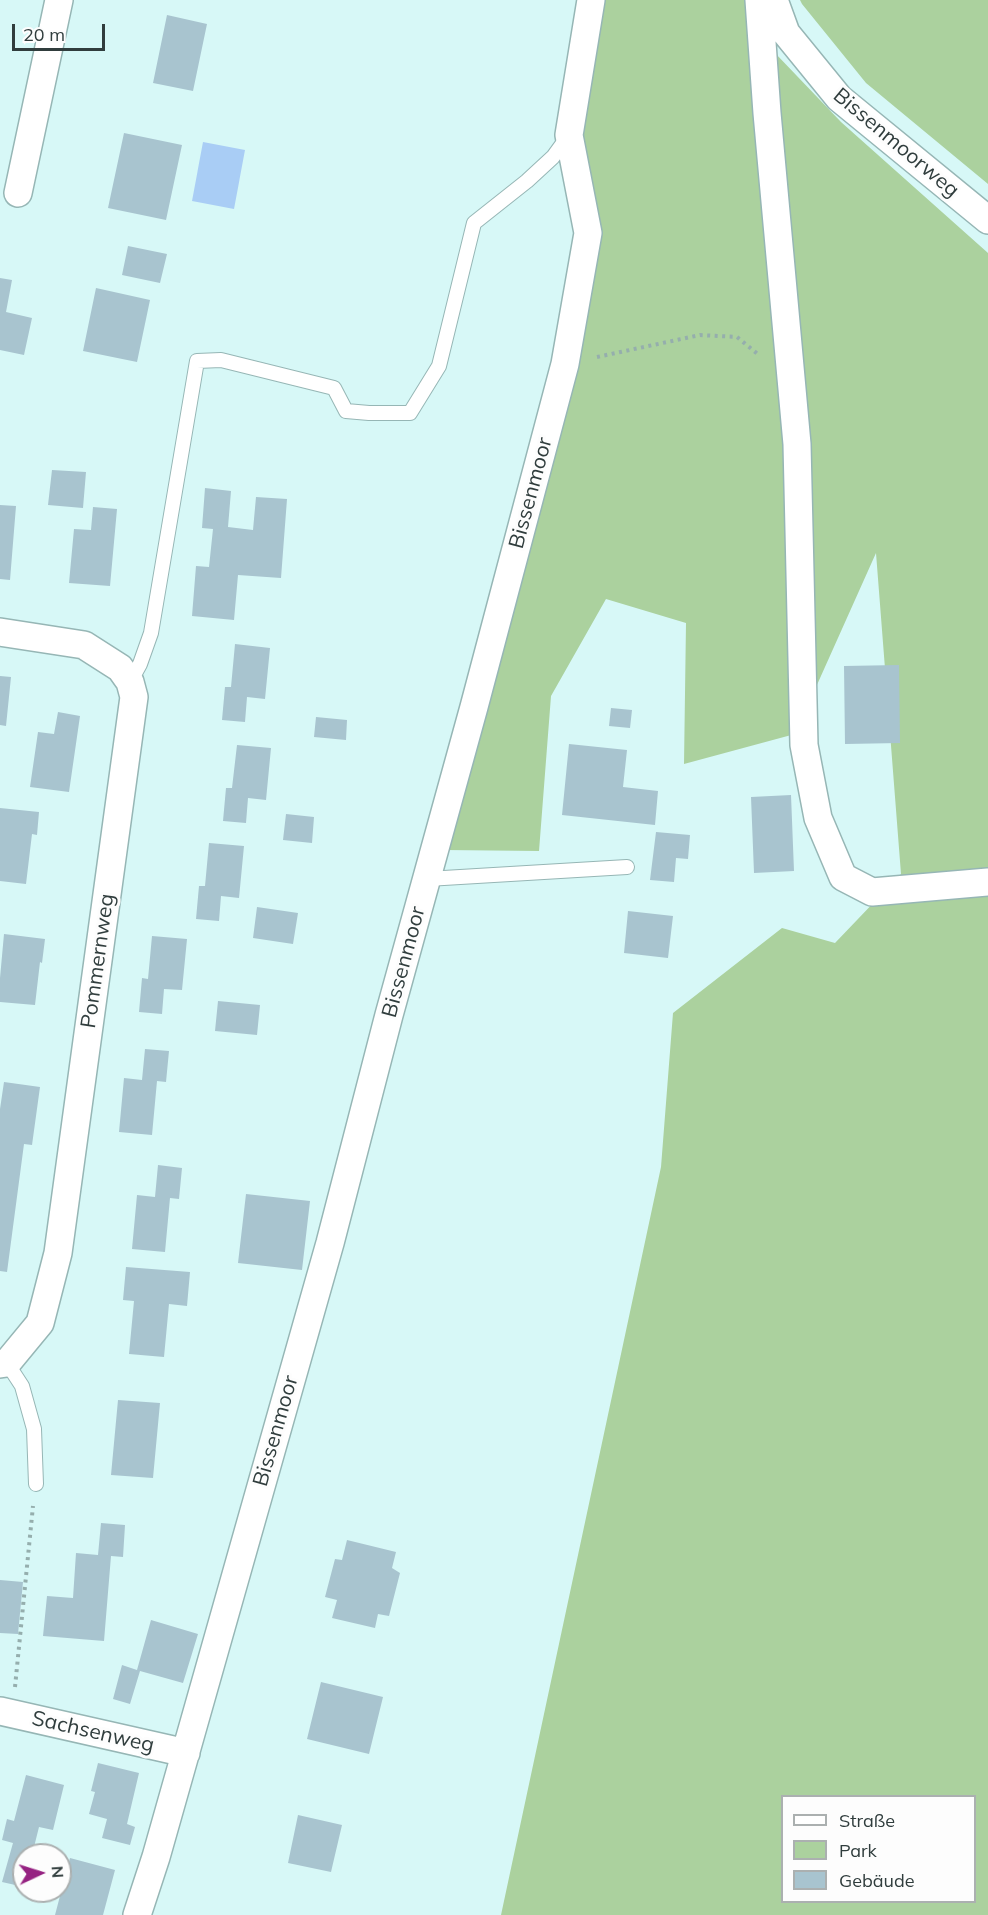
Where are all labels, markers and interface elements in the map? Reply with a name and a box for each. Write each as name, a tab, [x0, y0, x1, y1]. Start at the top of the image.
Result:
scale bar	[15, 12, 108, 50]
text: 20 m	[23, 23, 65, 46]
street label: Bissenmoorweg	[828, 83, 964, 203]
street label: Bissenmoor	[504, 435, 558, 551]
street label: Pommernweg	[76, 892, 120, 1030]
street label: Bissenmoor	[377, 904, 431, 1020]
street label: Bissenmoor	[248, 1373, 304, 1489]
street label: Sachsenweg	[29, 1706, 157, 1758]
legend	[781, 1795, 976, 1903]
text: Straße	[839, 1809, 895, 1832]
text: Park	[839, 1839, 877, 1862]
north arrow	[12, 1843, 72, 1903]
text: N	[48, 1865, 68, 1879]
text: Gebäude	[839, 1869, 915, 1892]

